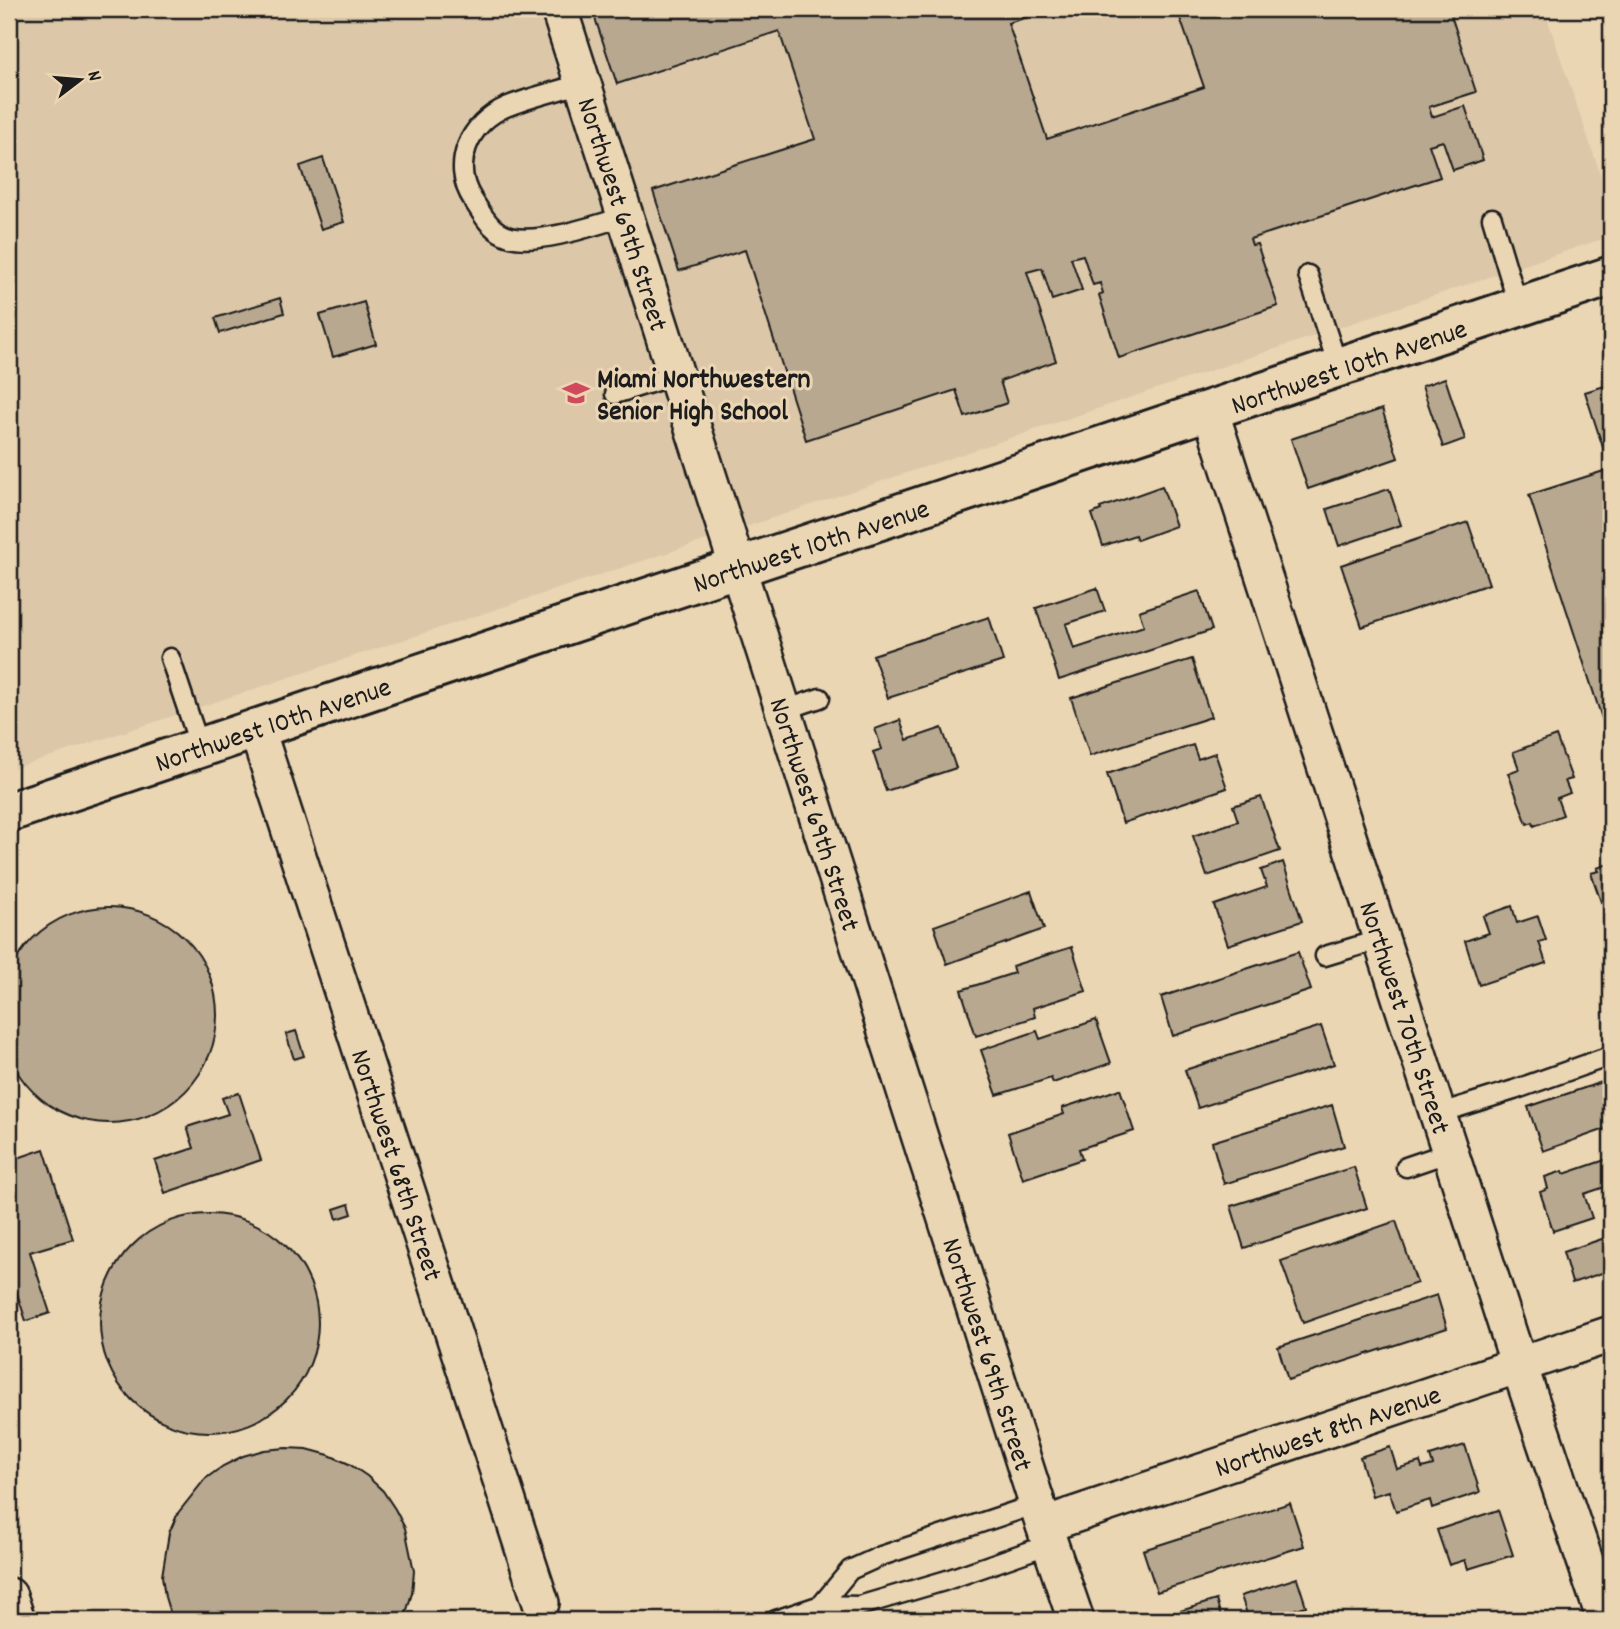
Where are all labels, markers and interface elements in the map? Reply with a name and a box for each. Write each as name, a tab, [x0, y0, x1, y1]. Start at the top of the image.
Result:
north arrow	[46, 46, 116, 116]
text: N	[79, 68, 107, 85]
street label: Northwest 69th Street	[564, 93, 676, 337]
street label: Northwest 10th Avenue	[1227, 312, 1473, 428]
place label: Miami Northwestern Senior High School	[597, 362, 810, 434]
school or university icon: Miami Northwestern Senior High School	[561, 378, 591, 408]
street label: Northwest 10th Avenue	[689, 491, 935, 607]
street label: Northwest 10th Avenue	[151, 670, 397, 786]
street label: Northwest 69th Street	[756, 694, 868, 937]
street label: Northwest 70th Street	[1345, 897, 1458, 1140]
street label: Northwest 68th Street	[337, 1045, 450, 1287]
street label: Northwest 69th Street	[928, 1234, 1040, 1477]
street label: Northwest 8th Avenue	[1211, 1378, 1447, 1491]

